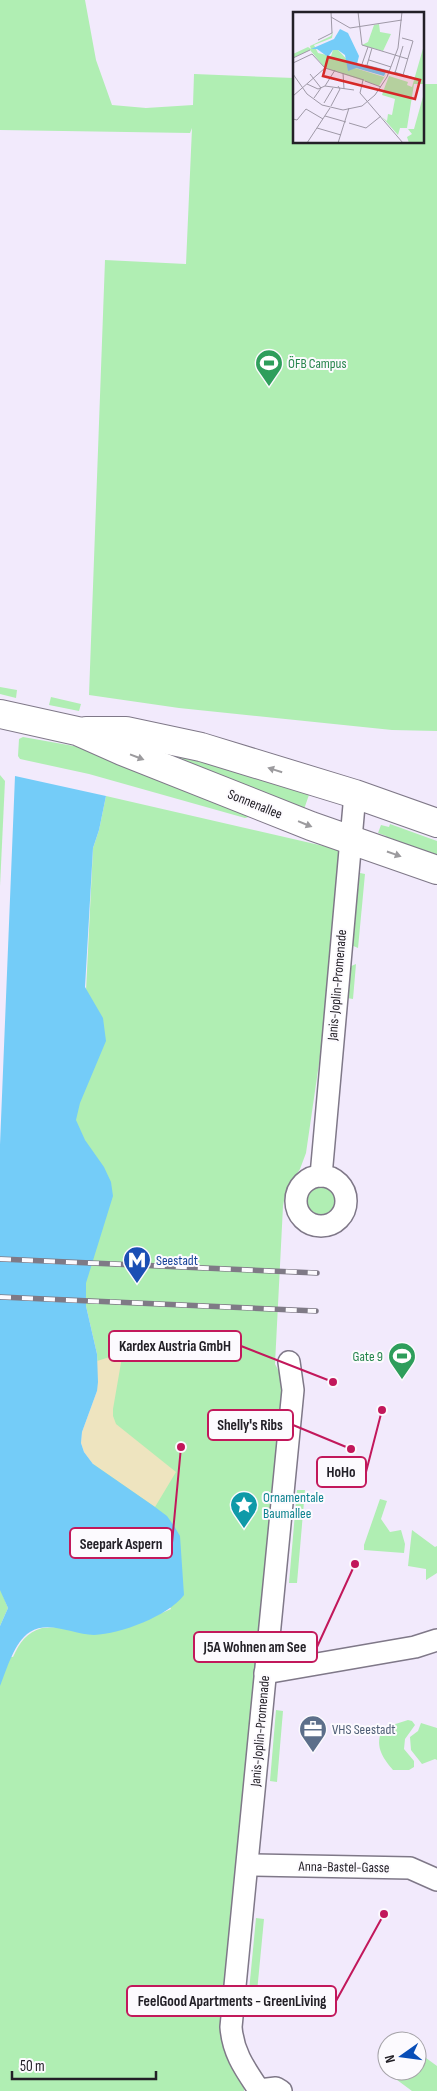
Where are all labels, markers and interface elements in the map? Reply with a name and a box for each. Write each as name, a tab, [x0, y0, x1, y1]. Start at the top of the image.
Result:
inset map	[293, 12, 424, 144]
sports icon: ÖFB Campus	[254, 348, 284, 387]
place label: ÖFB Campus	[288, 355, 346, 372]
one-way arrow	[130, 754, 145, 761]
one-way arrow	[267, 765, 282, 773]
street label: Sonnenallee	[225, 785, 285, 823]
one-way arrow	[297, 820, 312, 828]
one-way arrow	[386, 851, 401, 858]
street label: Janis-Joplin-Promenade	[324, 929, 350, 1042]
metro station icon: Seestadt	[122, 1245, 152, 1284]
place label: Seestadt	[156, 1252, 198, 1269]
callout: Kardex Austria GmbH	[109, 1331, 241, 1361]
text: Kardex Austria GmbH	[119, 1337, 231, 1356]
sports icon: Gate 9	[387, 1341, 417, 1380]
place label: Gate 9	[352, 1348, 383, 1365]
callout: Shelly's Ribs	[208, 1410, 293, 1440]
text: Shelly's Ribs	[217, 1416, 283, 1435]
callout: HoHo	[317, 1457, 366, 1487]
text: HoHo	[326, 1463, 356, 1482]
place label: Ornamentale Baumallee	[263, 1489, 324, 1522]
place icon: Ornamentale Baumallee	[229, 1490, 259, 1529]
callout: Seepark Aspern	[70, 1528, 172, 1558]
text: Seepark Aspern	[80, 1535, 162, 1554]
callout: J5A Wohnen am See	[194, 1632, 317, 1662]
text: J5A Wohnen am See	[203, 1638, 306, 1657]
street label: Janis-Joplin-Promenade	[247, 1675, 273, 1788]
office icon: VHS Seestadt	[298, 1714, 328, 1753]
place label: VHS Seestadt	[332, 1721, 396, 1738]
street label: Anna-Bastel-Gasse	[297, 1858, 390, 1876]
callout: FeelGood Apartments - GreenLiving	[127, 1986, 336, 2016]
text: FeelGood Apartments - GreenLiving	[138, 1992, 327, 2011]
north arrow	[377, 2031, 427, 2081]
scale bar	[12, 2048, 156, 2080]
text: N	[381, 2053, 399, 2065]
text: 50 m	[20, 2057, 45, 2076]

